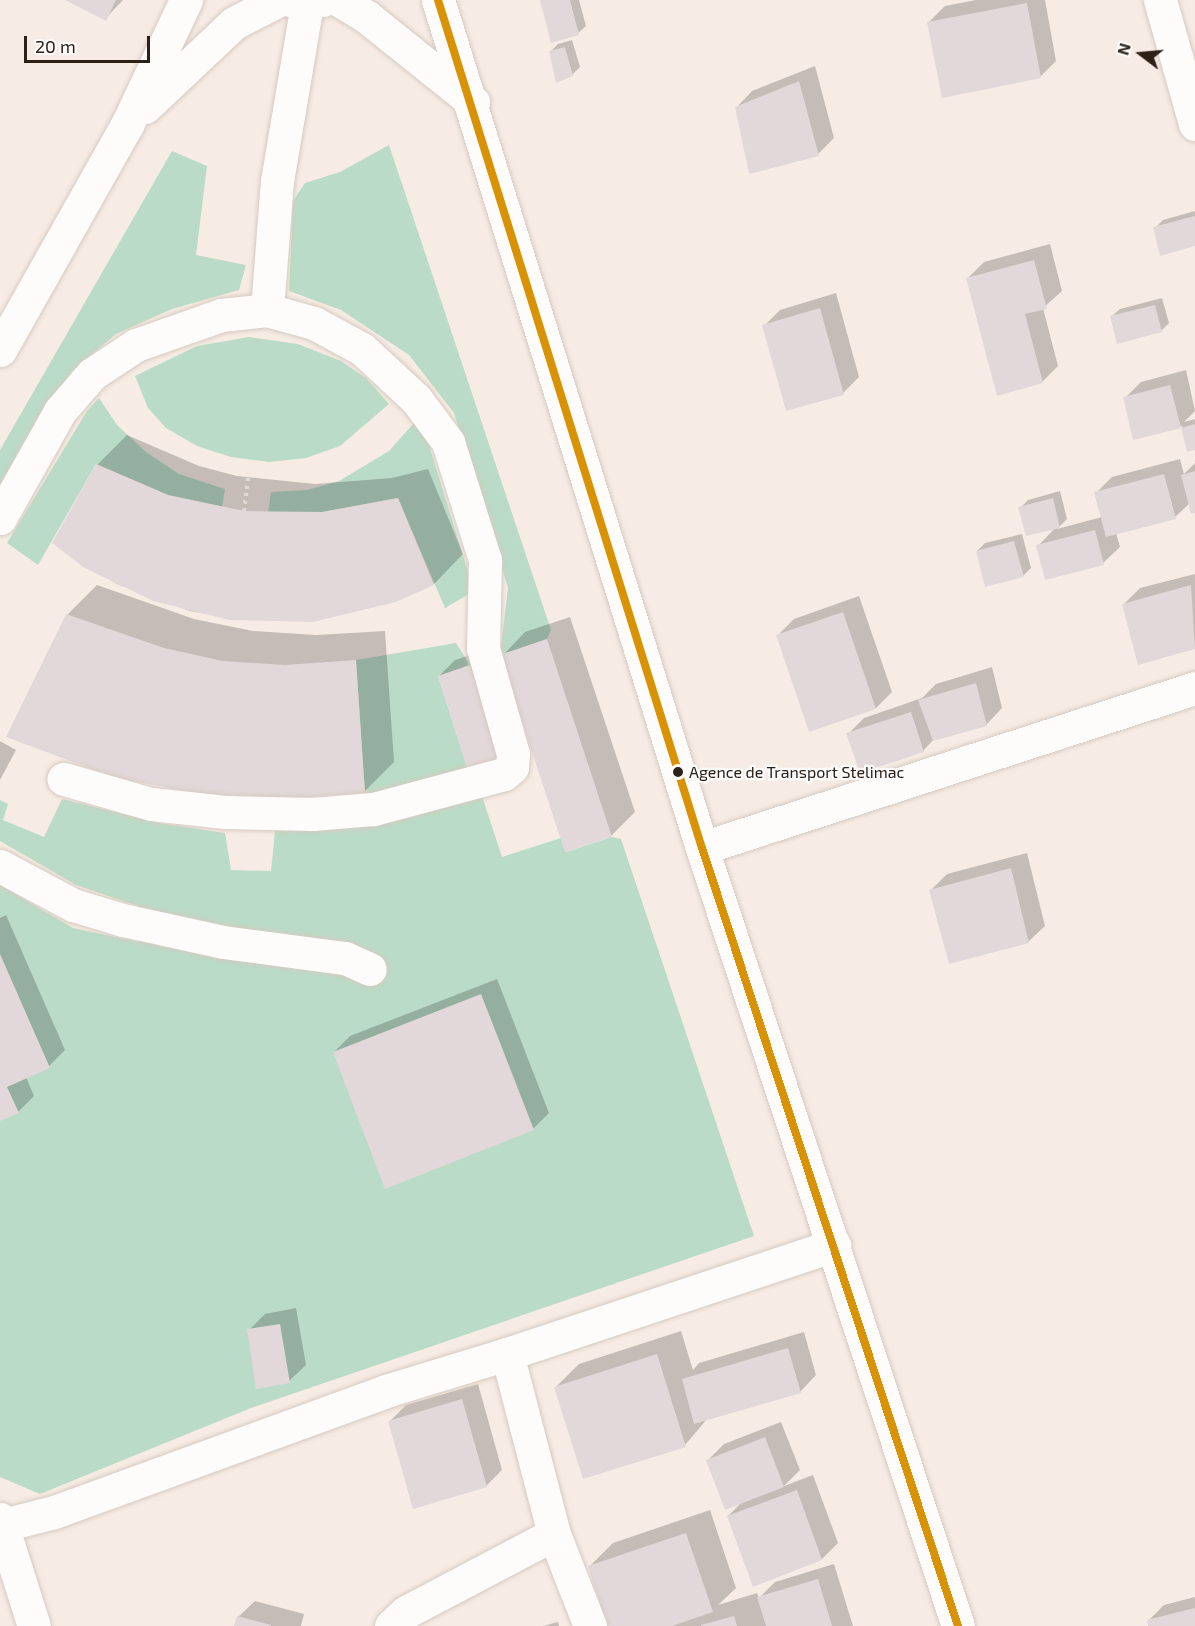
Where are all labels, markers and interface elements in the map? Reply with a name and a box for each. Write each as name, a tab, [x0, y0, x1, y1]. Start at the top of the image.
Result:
scale bar	[27, 24, 153, 62]
north arrow	[1111, 24, 1171, 84]
text: 20 m	[35, 35, 76, 57]
text: N	[1112, 41, 1134, 57]
place label: Agence de Transport Stelimac	[689, 762, 905, 782]
marker: Agence de Transport Stelimac	[672, 766, 684, 778]

